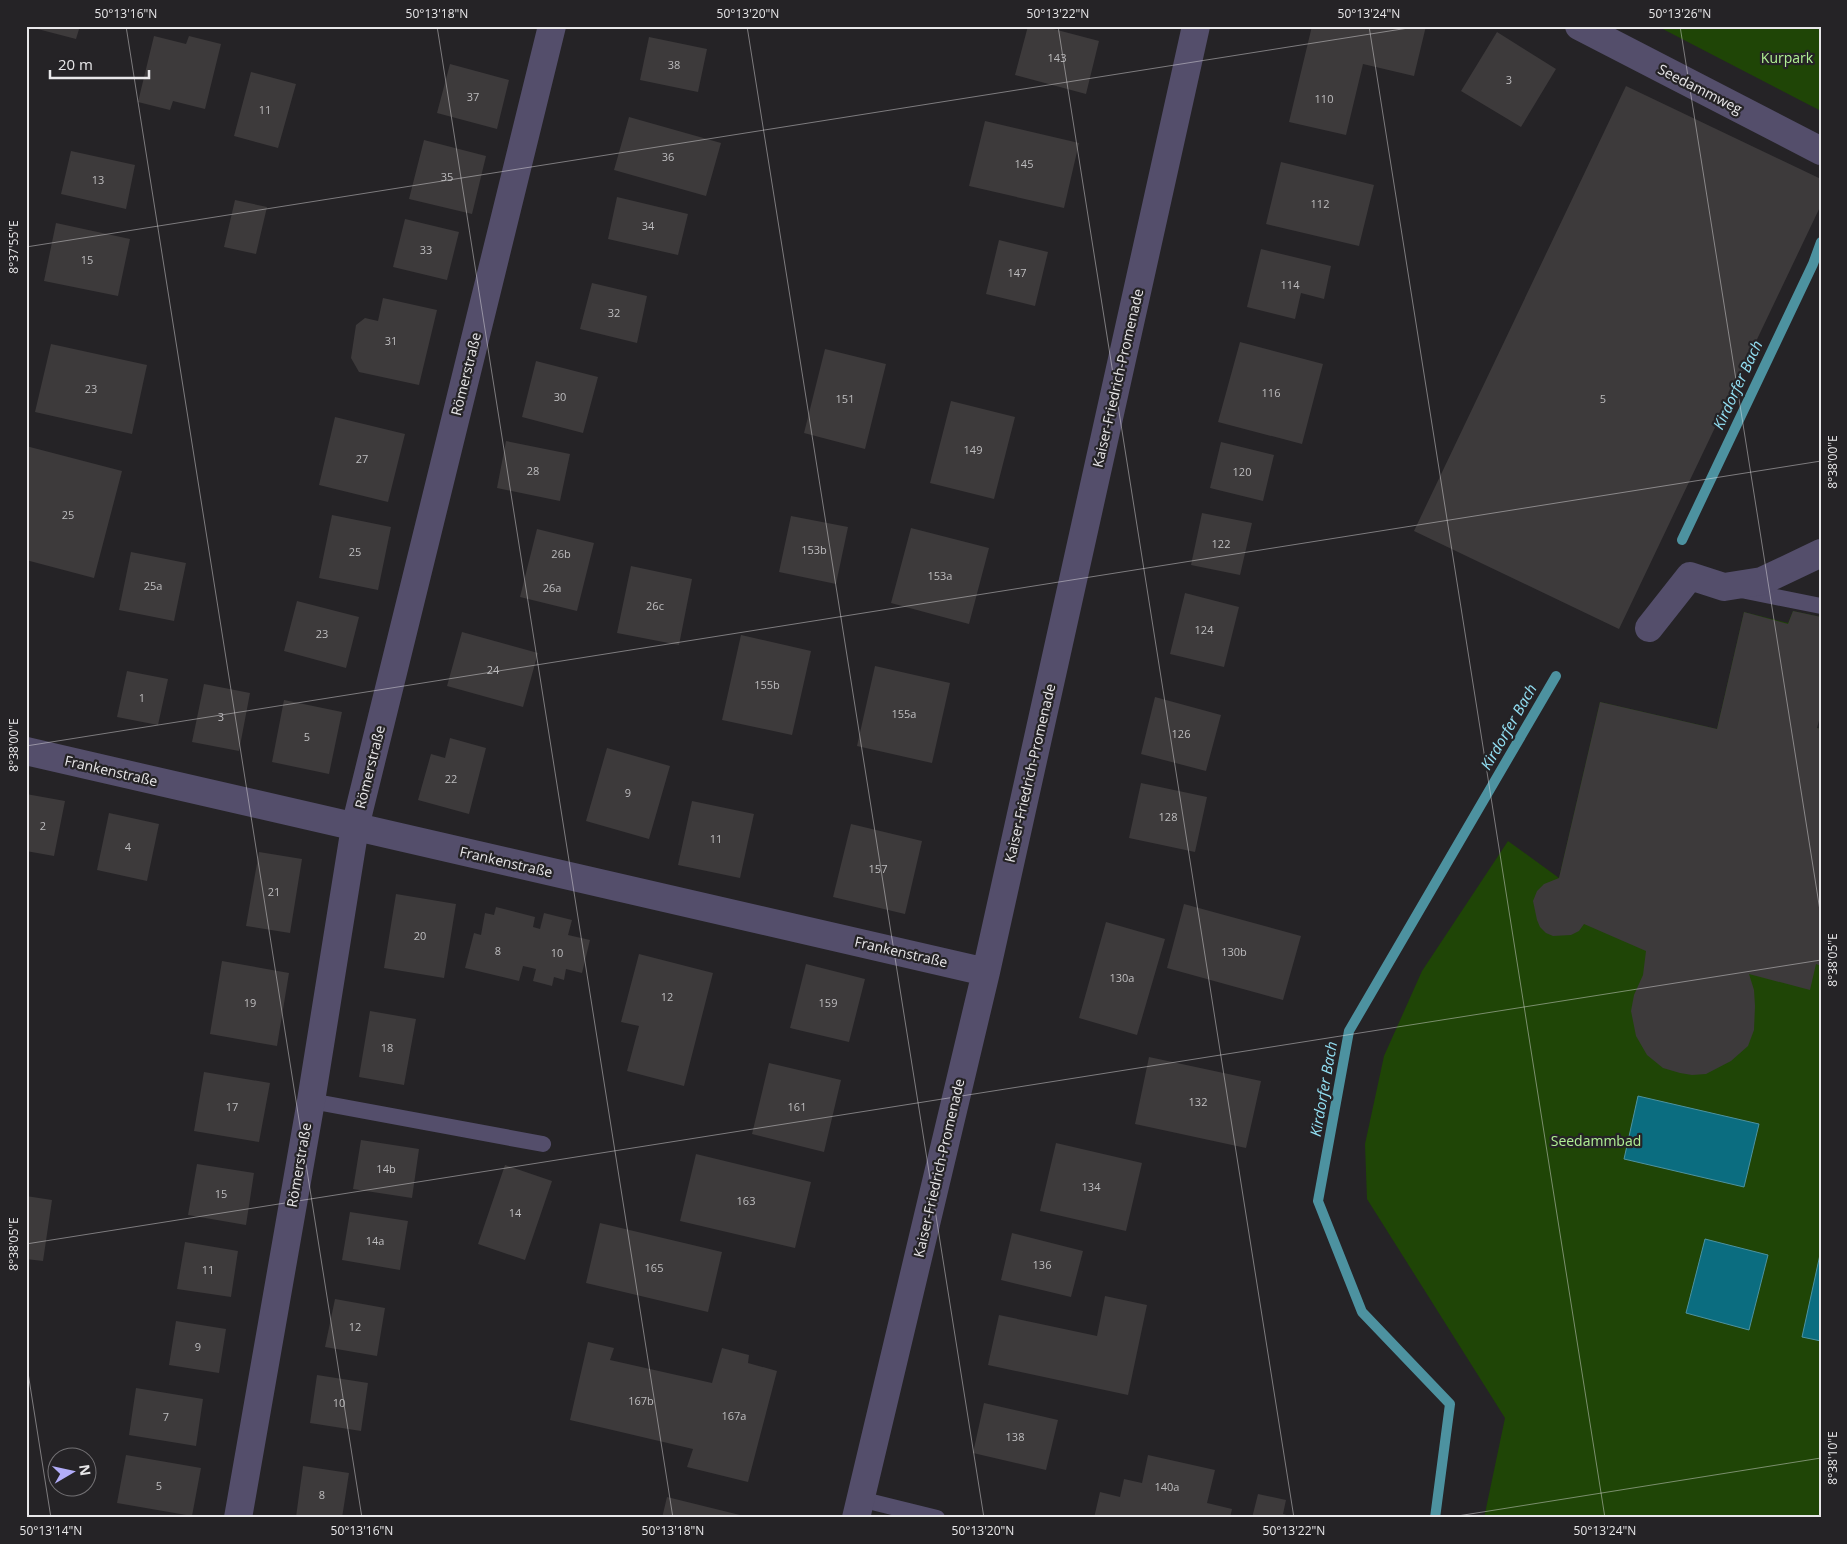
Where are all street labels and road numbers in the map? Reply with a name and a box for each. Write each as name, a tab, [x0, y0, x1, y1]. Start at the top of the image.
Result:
street label: Seedammweg	[1655, 59, 1746, 118]
street label: Kaiser-Friedrich-Promenade	[1088, 287, 1147, 469]
street label: Römerstraße	[446, 330, 485, 418]
street label: Kaiser-Friedrich-Promenade	[1000, 682, 1059, 864]
street label: Römerstraße	[350, 723, 389, 811]
street label: Frankenstraße	[63, 751, 160, 790]
street label: Frankenstraße	[458, 842, 555, 881]
street label: Frankenstraße	[853, 932, 950, 971]
street label: Kaiser-Friedrich-Promenade	[909, 1077, 968, 1259]
street label: Römerstraße	[282, 1121, 315, 1209]

